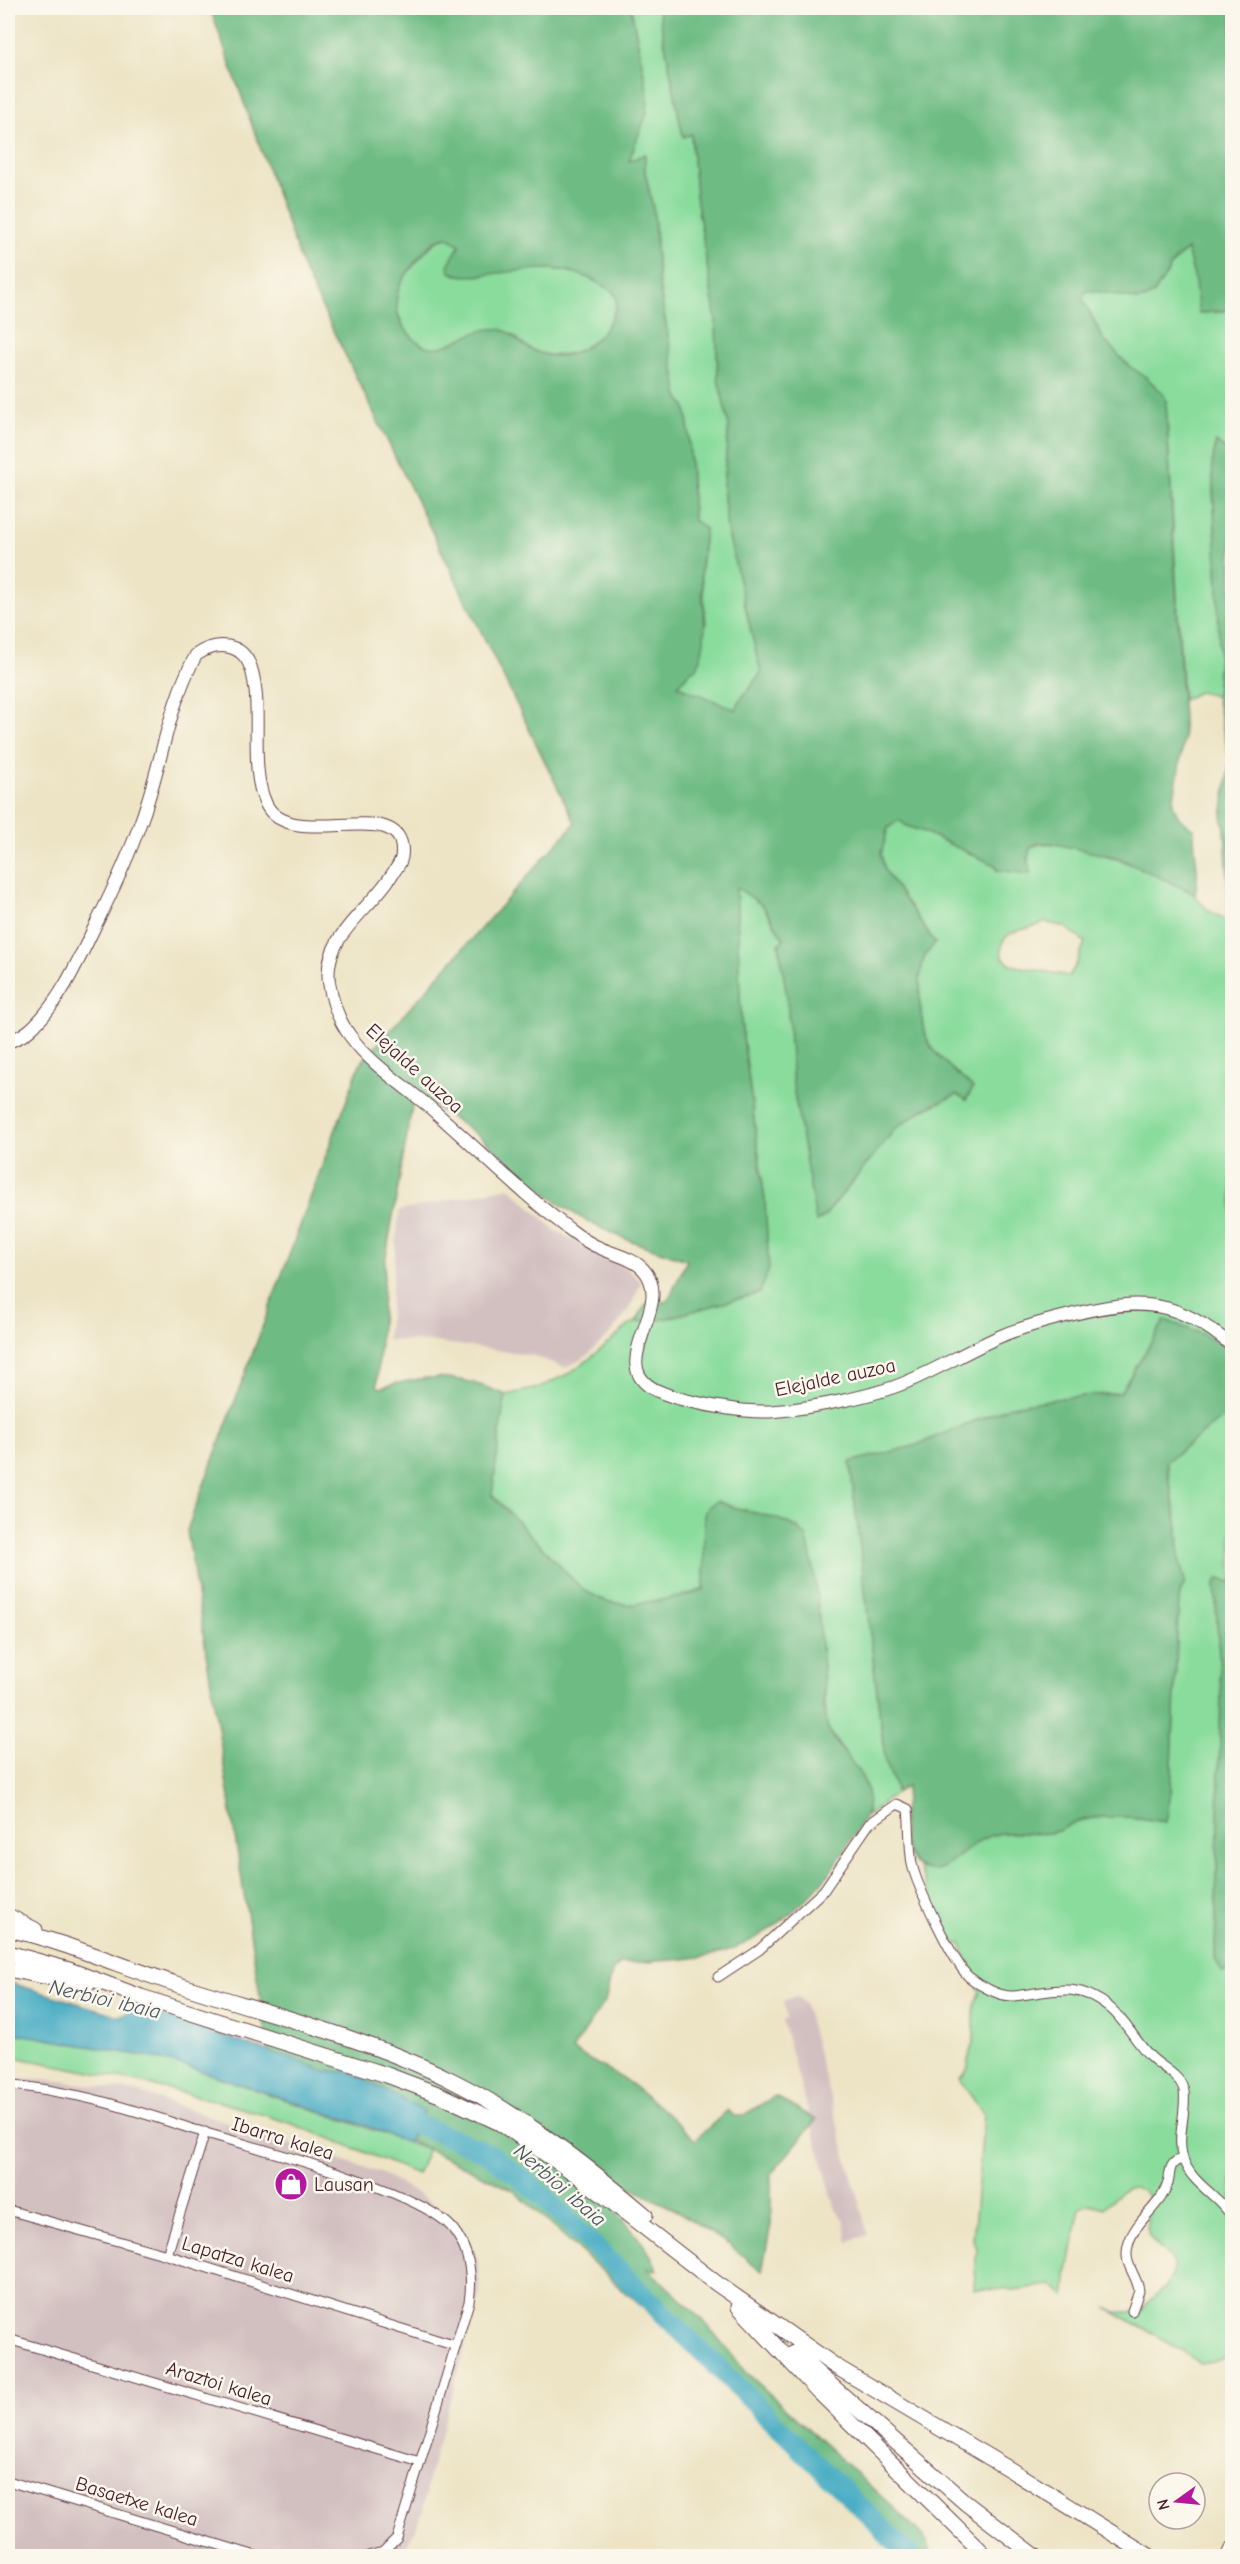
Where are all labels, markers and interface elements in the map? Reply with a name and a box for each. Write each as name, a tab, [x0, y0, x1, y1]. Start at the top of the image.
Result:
street label: Elejalde auzoa	[361, 1019, 468, 1118]
street label: Elejalde auzoa	[773, 1353, 898, 1402]
water label: Nerbioi ibaia	[47, 1974, 163, 2024]
street label: Ibarra kalea	[229, 2112, 337, 2165]
water label: Nerbioi ibaia	[509, 2139, 611, 2232]
shop icon: Lausan	[273, 2166, 309, 2202]
place label: Lausan	[314, 2173, 374, 2196]
street label: Lapatza kalea	[179, 2231, 297, 2287]
street label: Araztoi kalea	[163, 2356, 275, 2410]
north arrow	[1147, 2471, 1207, 2531]
street label: Basaetxe kalea	[73, 2472, 201, 2531]
text: N	[1153, 2497, 1174, 2512]

